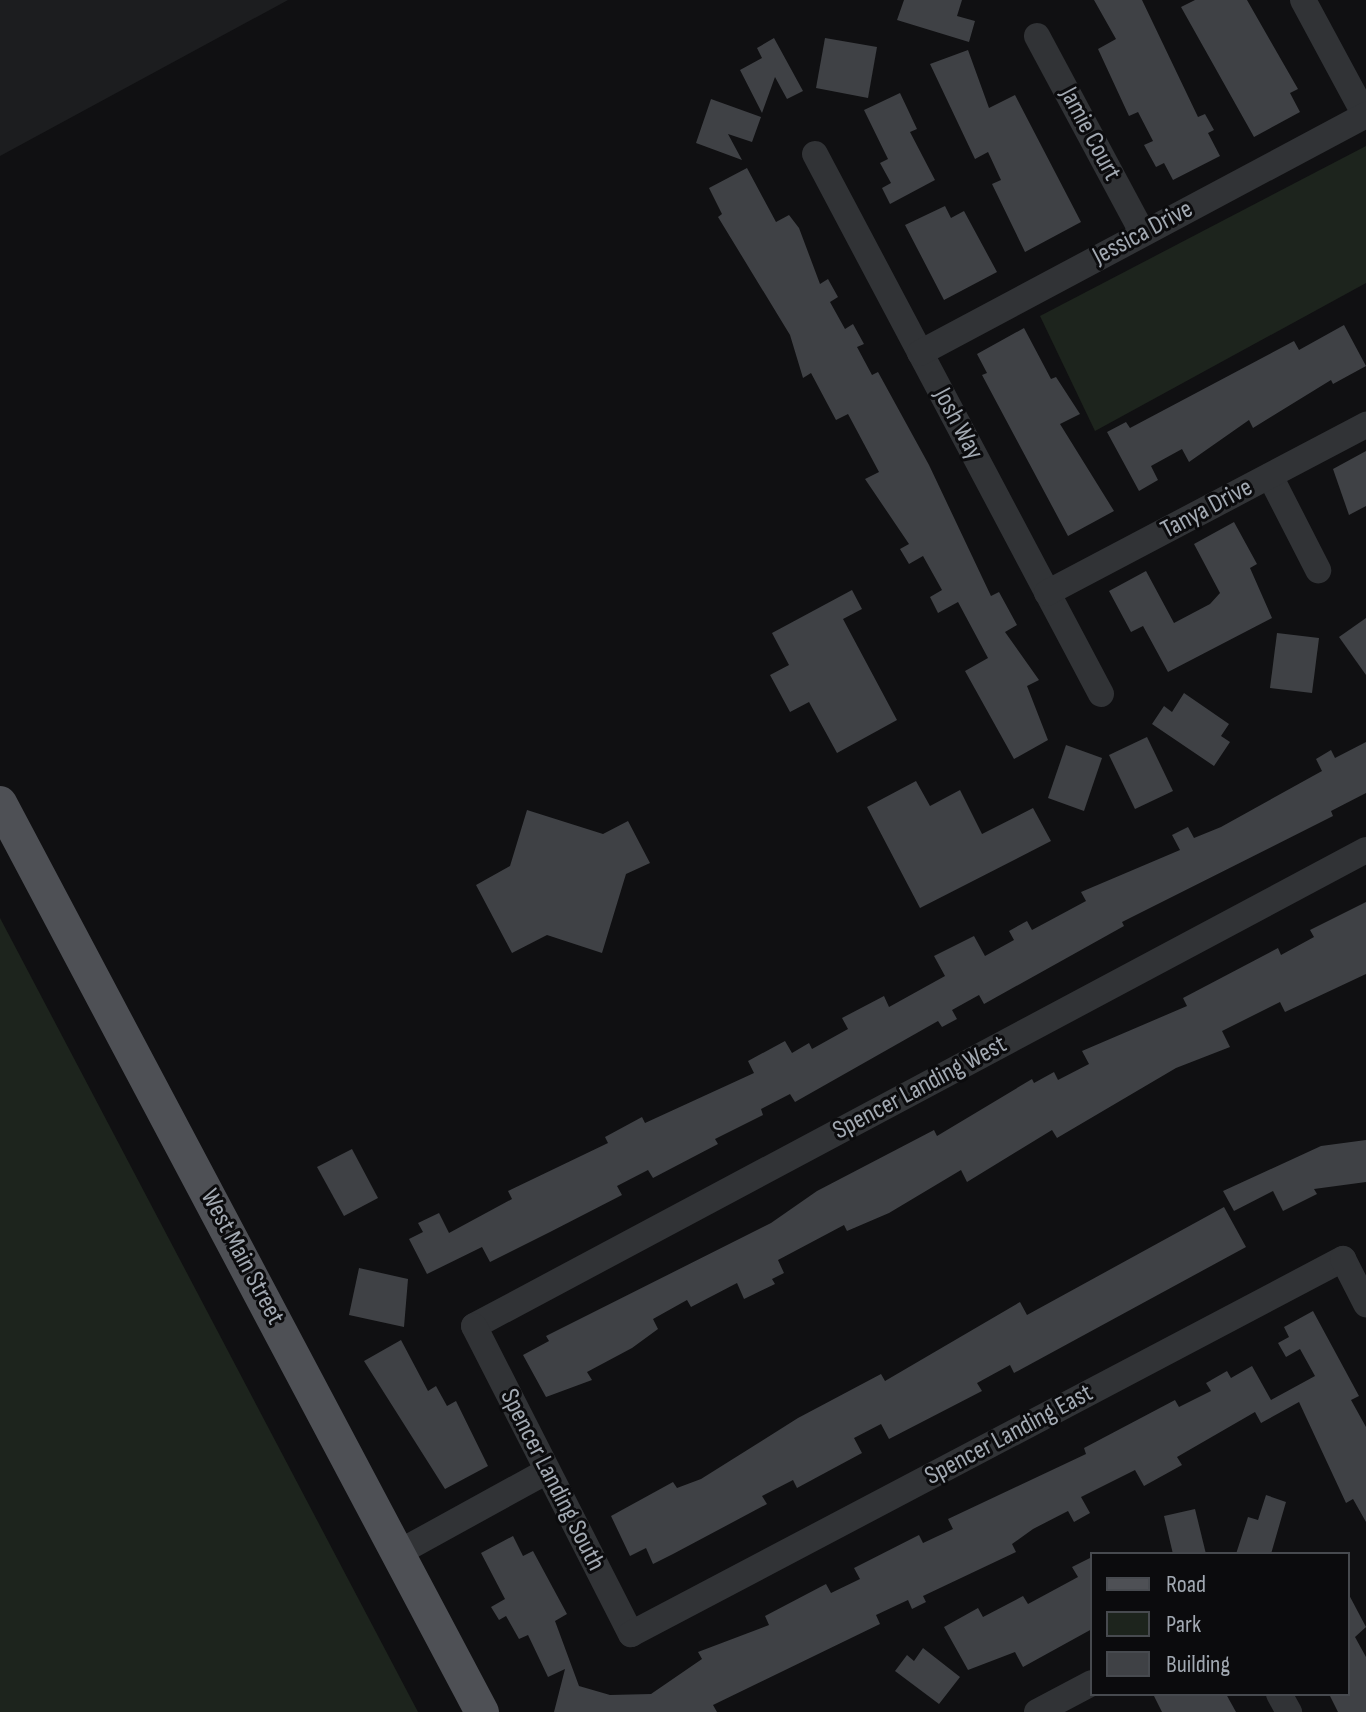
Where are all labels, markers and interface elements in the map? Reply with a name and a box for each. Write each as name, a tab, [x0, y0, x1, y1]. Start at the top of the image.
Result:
street label: Jamie Court	[1052, 82, 1128, 186]
street label: Jessica Drive	[1088, 194, 1198, 272]
street label: Josh Way	[926, 383, 990, 465]
street label: Tanya Drive	[1156, 472, 1258, 546]
street label: Spencer Landing West	[828, 1029, 1012, 1147]
street label: West Main Street	[193, 1184, 291, 1330]
street label: Spencer Landing East	[920, 1378, 1098, 1492]
street label: Spencer Landing South	[493, 1384, 611, 1576]
legend	[1090, 1552, 1350, 1696]
text: Road	[1166, 1570, 1206, 1599]
text: Park	[1166, 1610, 1201, 1639]
text: Building	[1166, 1650, 1230, 1679]

